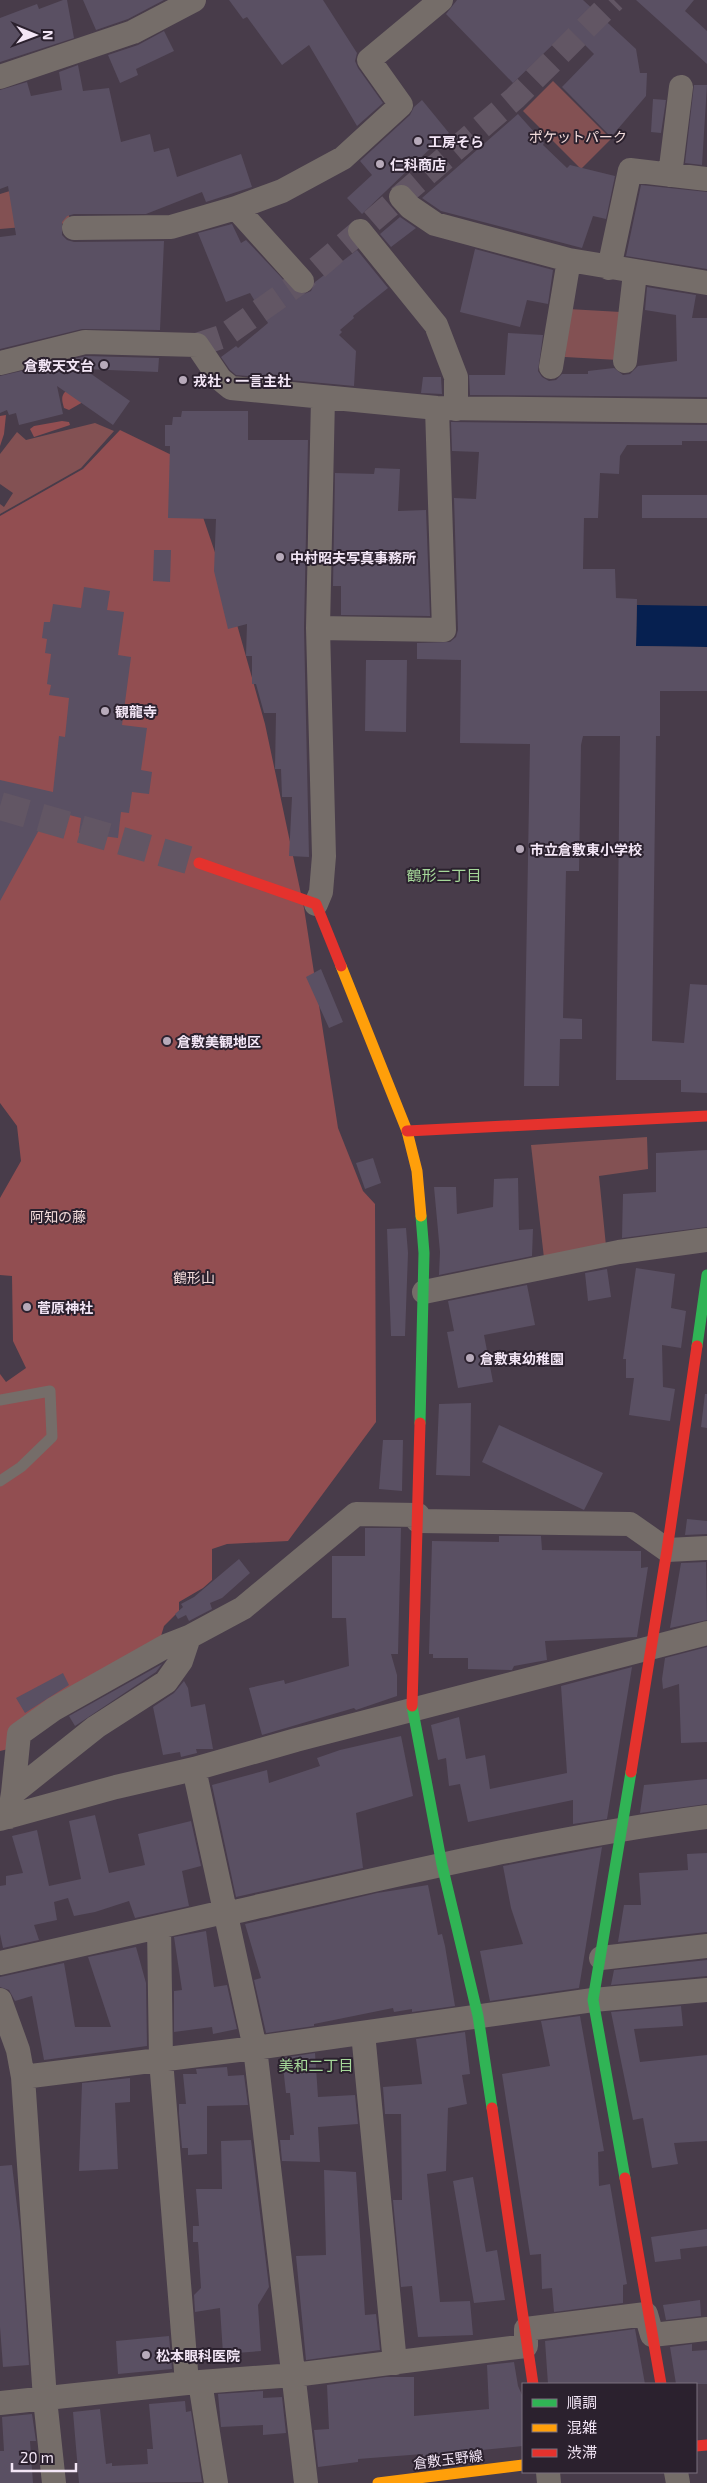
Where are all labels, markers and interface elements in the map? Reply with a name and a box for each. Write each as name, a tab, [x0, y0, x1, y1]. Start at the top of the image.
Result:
north arrow	[10, 10, 60, 60]
text: N	[40, 30, 57, 40]
park label: ポケットパーク	[529, 128, 627, 145]
place label: 工房そら	[428, 133, 484, 150]
marker: 工房そら	[412, 135, 424, 147]
place label: 仁科商店	[390, 156, 446, 173]
marker: 仁科商店	[374, 158, 386, 170]
place label: 倉敷天文台	[24, 357, 94, 374]
marker: 倉敷天文台	[98, 359, 110, 371]
place label: 戎社・一言主社	[193, 372, 291, 389]
marker: 戎社・一言主社	[177, 374, 189, 386]
place label: 中村昭夫写真事務所	[290, 549, 416, 566]
marker: 中村昭夫写真事務所	[274, 551, 286, 563]
place label: 観龍寺	[115, 703, 157, 720]
marker: 観龍寺	[99, 705, 111, 717]
place label: 市立倉敷東小学校	[530, 841, 642, 858]
marker: 市立倉敷東小学校	[514, 843, 526, 855]
district label: 鶴形二丁目	[406, 866, 482, 884]
place label: 倉敷美観地区	[177, 1033, 261, 1050]
marker: 倉敷美観地区	[161, 1035, 173, 1047]
park label: 阿知の藤	[30, 1208, 86, 1225]
park label: 鶴形山	[173, 1269, 215, 1286]
place label: 菅原神社	[37, 1299, 93, 1316]
marker: 菅原神社	[21, 1301, 33, 1313]
place label: 倉敷東幼稚園	[480, 1350, 564, 1367]
marker: 倉敷東幼稚園	[464, 1352, 476, 1364]
district label: 美和二丁目	[278, 2056, 354, 2074]
place label: 松本眼科医院	[156, 2347, 240, 2364]
marker: 松本眼科医院	[140, 2349, 152, 2361]
legend	[522, 2383, 697, 2473]
text: 順調	[567, 2393, 597, 2411]
text: 混雑	[567, 2418, 597, 2436]
scale bar	[12, 2440, 76, 2472]
text: 渋滞	[567, 2443, 597, 2461]
street label: 倉敷玉野線	[412, 2446, 484, 2472]
text: 20 m	[20, 2448, 54, 2466]

